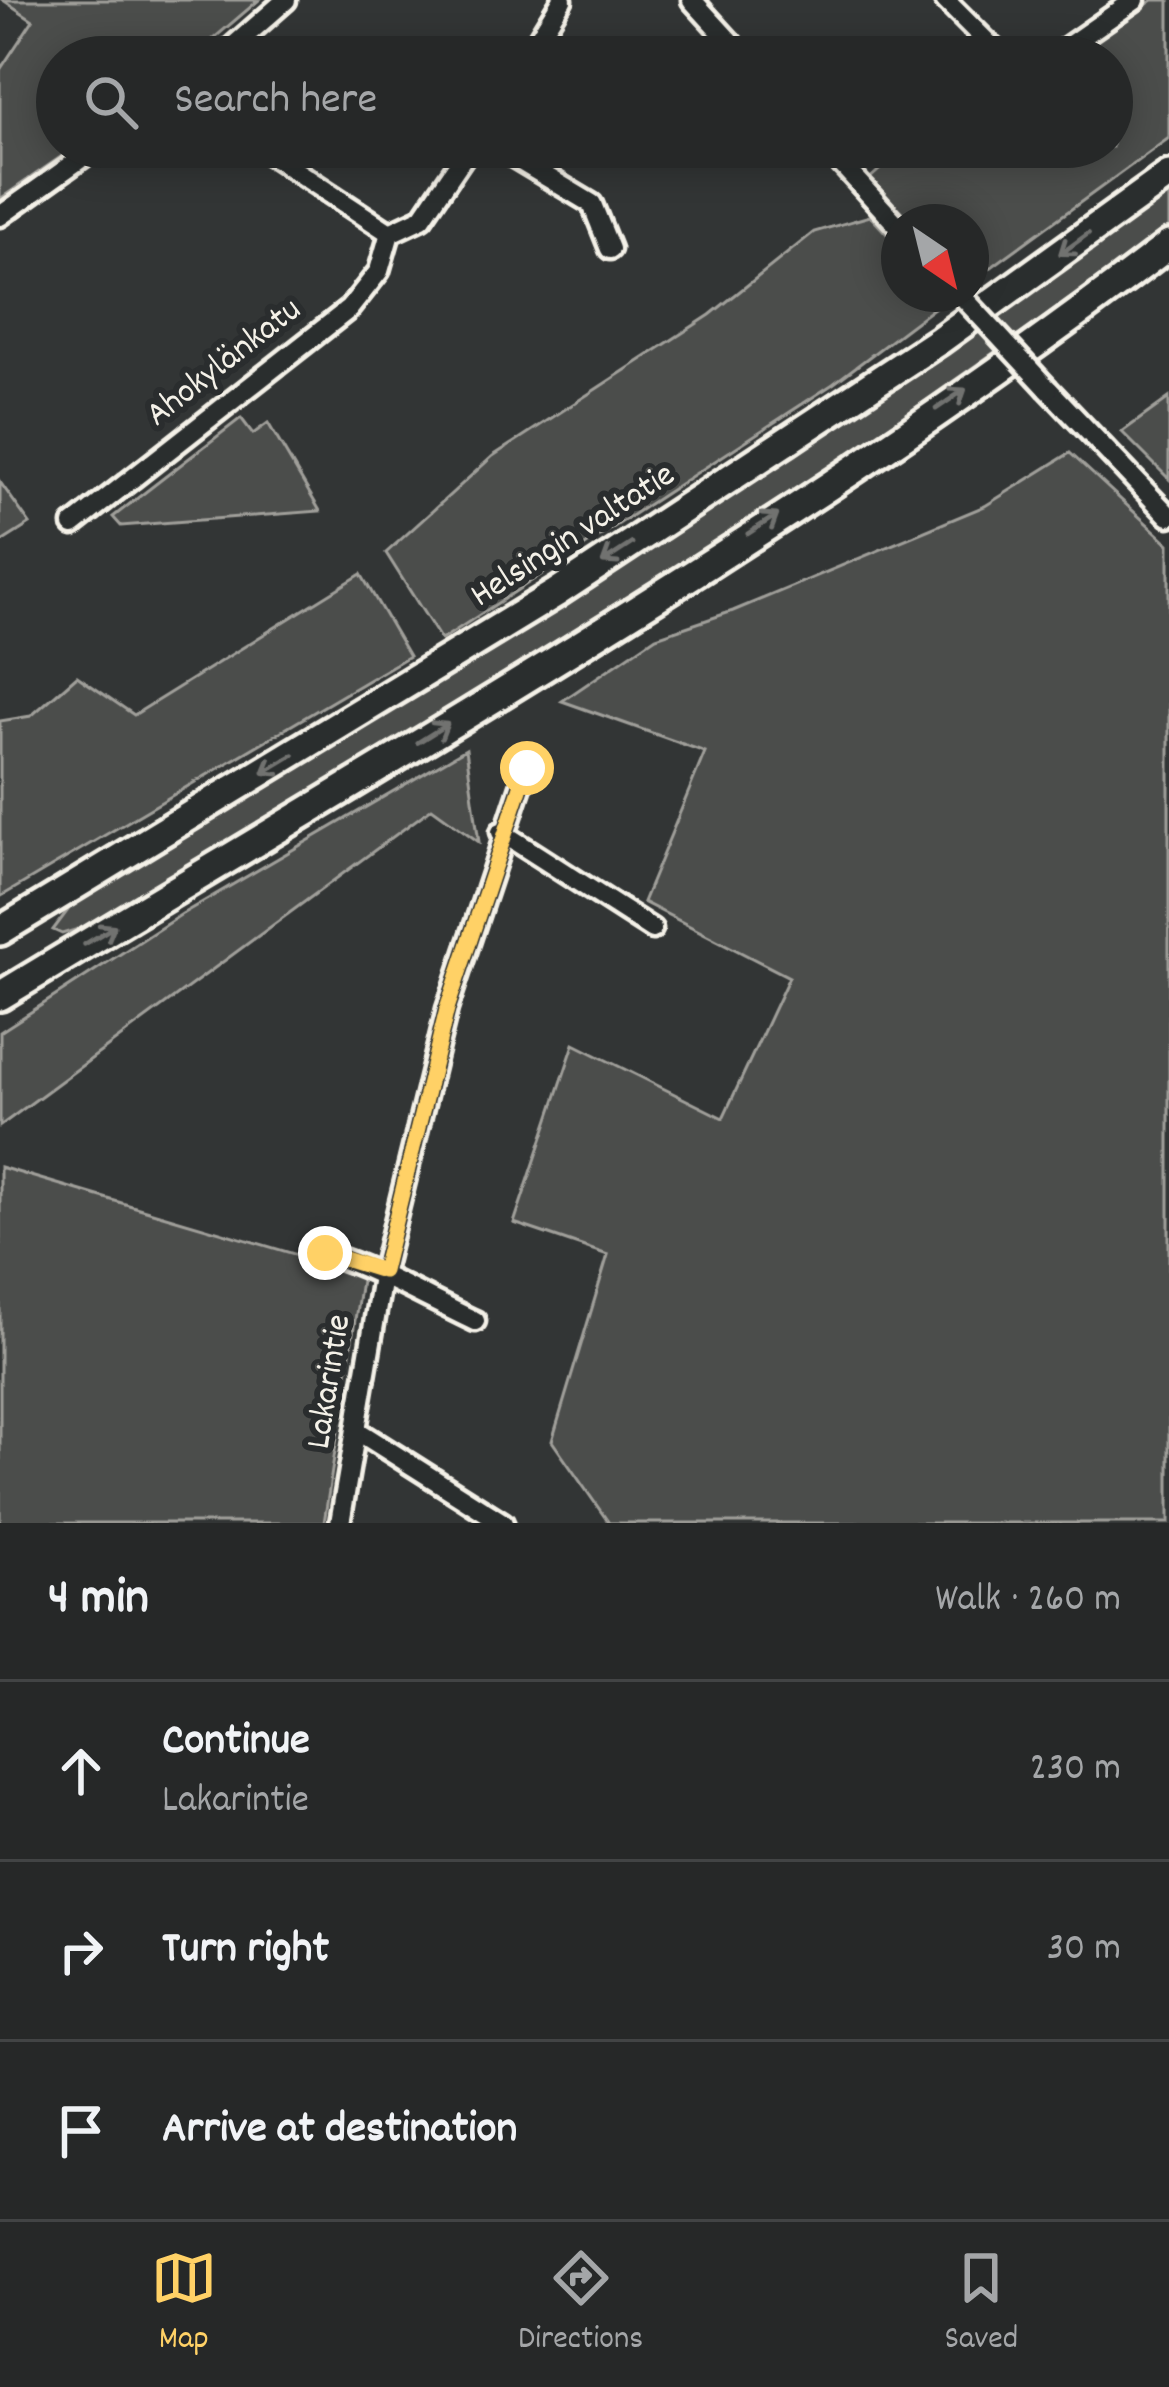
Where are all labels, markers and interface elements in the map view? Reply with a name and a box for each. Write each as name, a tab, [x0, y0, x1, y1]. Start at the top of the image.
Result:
search box	[36, 36, 1133, 168]
icon: search	[78, 69, 144, 135]
text: Search here	[174, 70, 377, 134]
north arrow	[881, 204, 989, 312]
one-way arrow	[1058, 231, 1091, 256]
street label: Ahokylänkatu	[136, 287, 314, 441]
one-way arrow	[934, 387, 968, 412]
street label: Helsingin valtatie	[461, 451, 687, 623]
one-way arrow	[745, 512, 779, 537]
one-way arrow	[601, 540, 635, 565]
one-way arrow	[415, 721, 449, 745]
route start	[500, 741, 554, 795]
one-way arrow	[262, 752, 296, 776]
one-way arrow	[82, 923, 116, 947]
route end	[298, 1226, 352, 1280]
street label: Lakarintie	[295, 1311, 367, 1453]
text: 4 min	[48, 1565, 149, 1637]
text: Walk · 260 m	[935, 1574, 1121, 1629]
text: Continue	[162, 1711, 310, 1775]
icon: ahead	[48, 1738, 114, 1804]
text: 230 m	[1030, 1743, 1121, 1798]
text: Lakarintie	[162, 1775, 309, 1830]
icon: right	[48, 1918, 114, 1984]
text: Turn right	[162, 1919, 329, 1983]
text: 30 m	[1047, 1923, 1121, 1978]
icon: arrive	[48, 2098, 114, 2164]
text: Arrive at destination	[162, 2099, 517, 2163]
tab: Map	[151, 2245, 217, 2364]
tab: Directions	[518, 2245, 643, 2364]
tab: Saved	[945, 2245, 1018, 2364]

